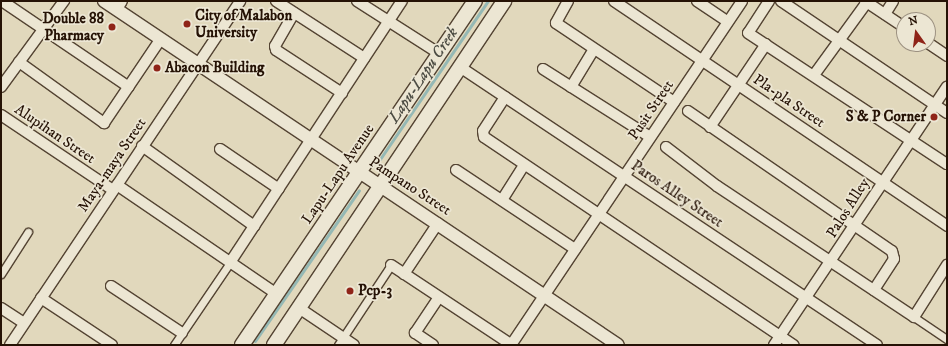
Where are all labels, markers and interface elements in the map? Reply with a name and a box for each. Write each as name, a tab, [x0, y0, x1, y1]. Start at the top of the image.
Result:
place label: City of Malabon University	[195, 6, 292, 41]
place label: Double 88 Pharmacy	[42, 9, 104, 44]
north arrow	[896, 12, 936, 52]
text: N	[907, 13, 919, 29]
marker: City of Malabon University	[182, 19, 192, 29]
marker: Double 88 Pharmacy	[107, 22, 117, 32]
water label: Lapu-Lapu Creek	[384, 24, 462, 126]
place label: Abacon Building	[165, 59, 264, 77]
marker: Abacon Building	[152, 63, 162, 73]
street label: Pla-pla Street	[750, 70, 828, 132]
street label: Pusit Street	[624, 77, 678, 143]
street label: Alupihan Street	[11, 100, 99, 168]
place label: S & P Corner	[846, 108, 926, 126]
marker: S & P Corner	[929, 112, 939, 122]
street label: Maya-maya Street	[74, 115, 150, 215]
street label: Lapu-Lapu Avenue	[298, 121, 378, 227]
street label: Pampano Street	[366, 153, 454, 219]
street label: Paros Alley Street	[628, 157, 726, 231]
street label: Palos Alley	[823, 175, 873, 241]
place label: Pcp-3	[358, 282, 392, 300]
marker: Pcp-3	[345, 286, 355, 296]

